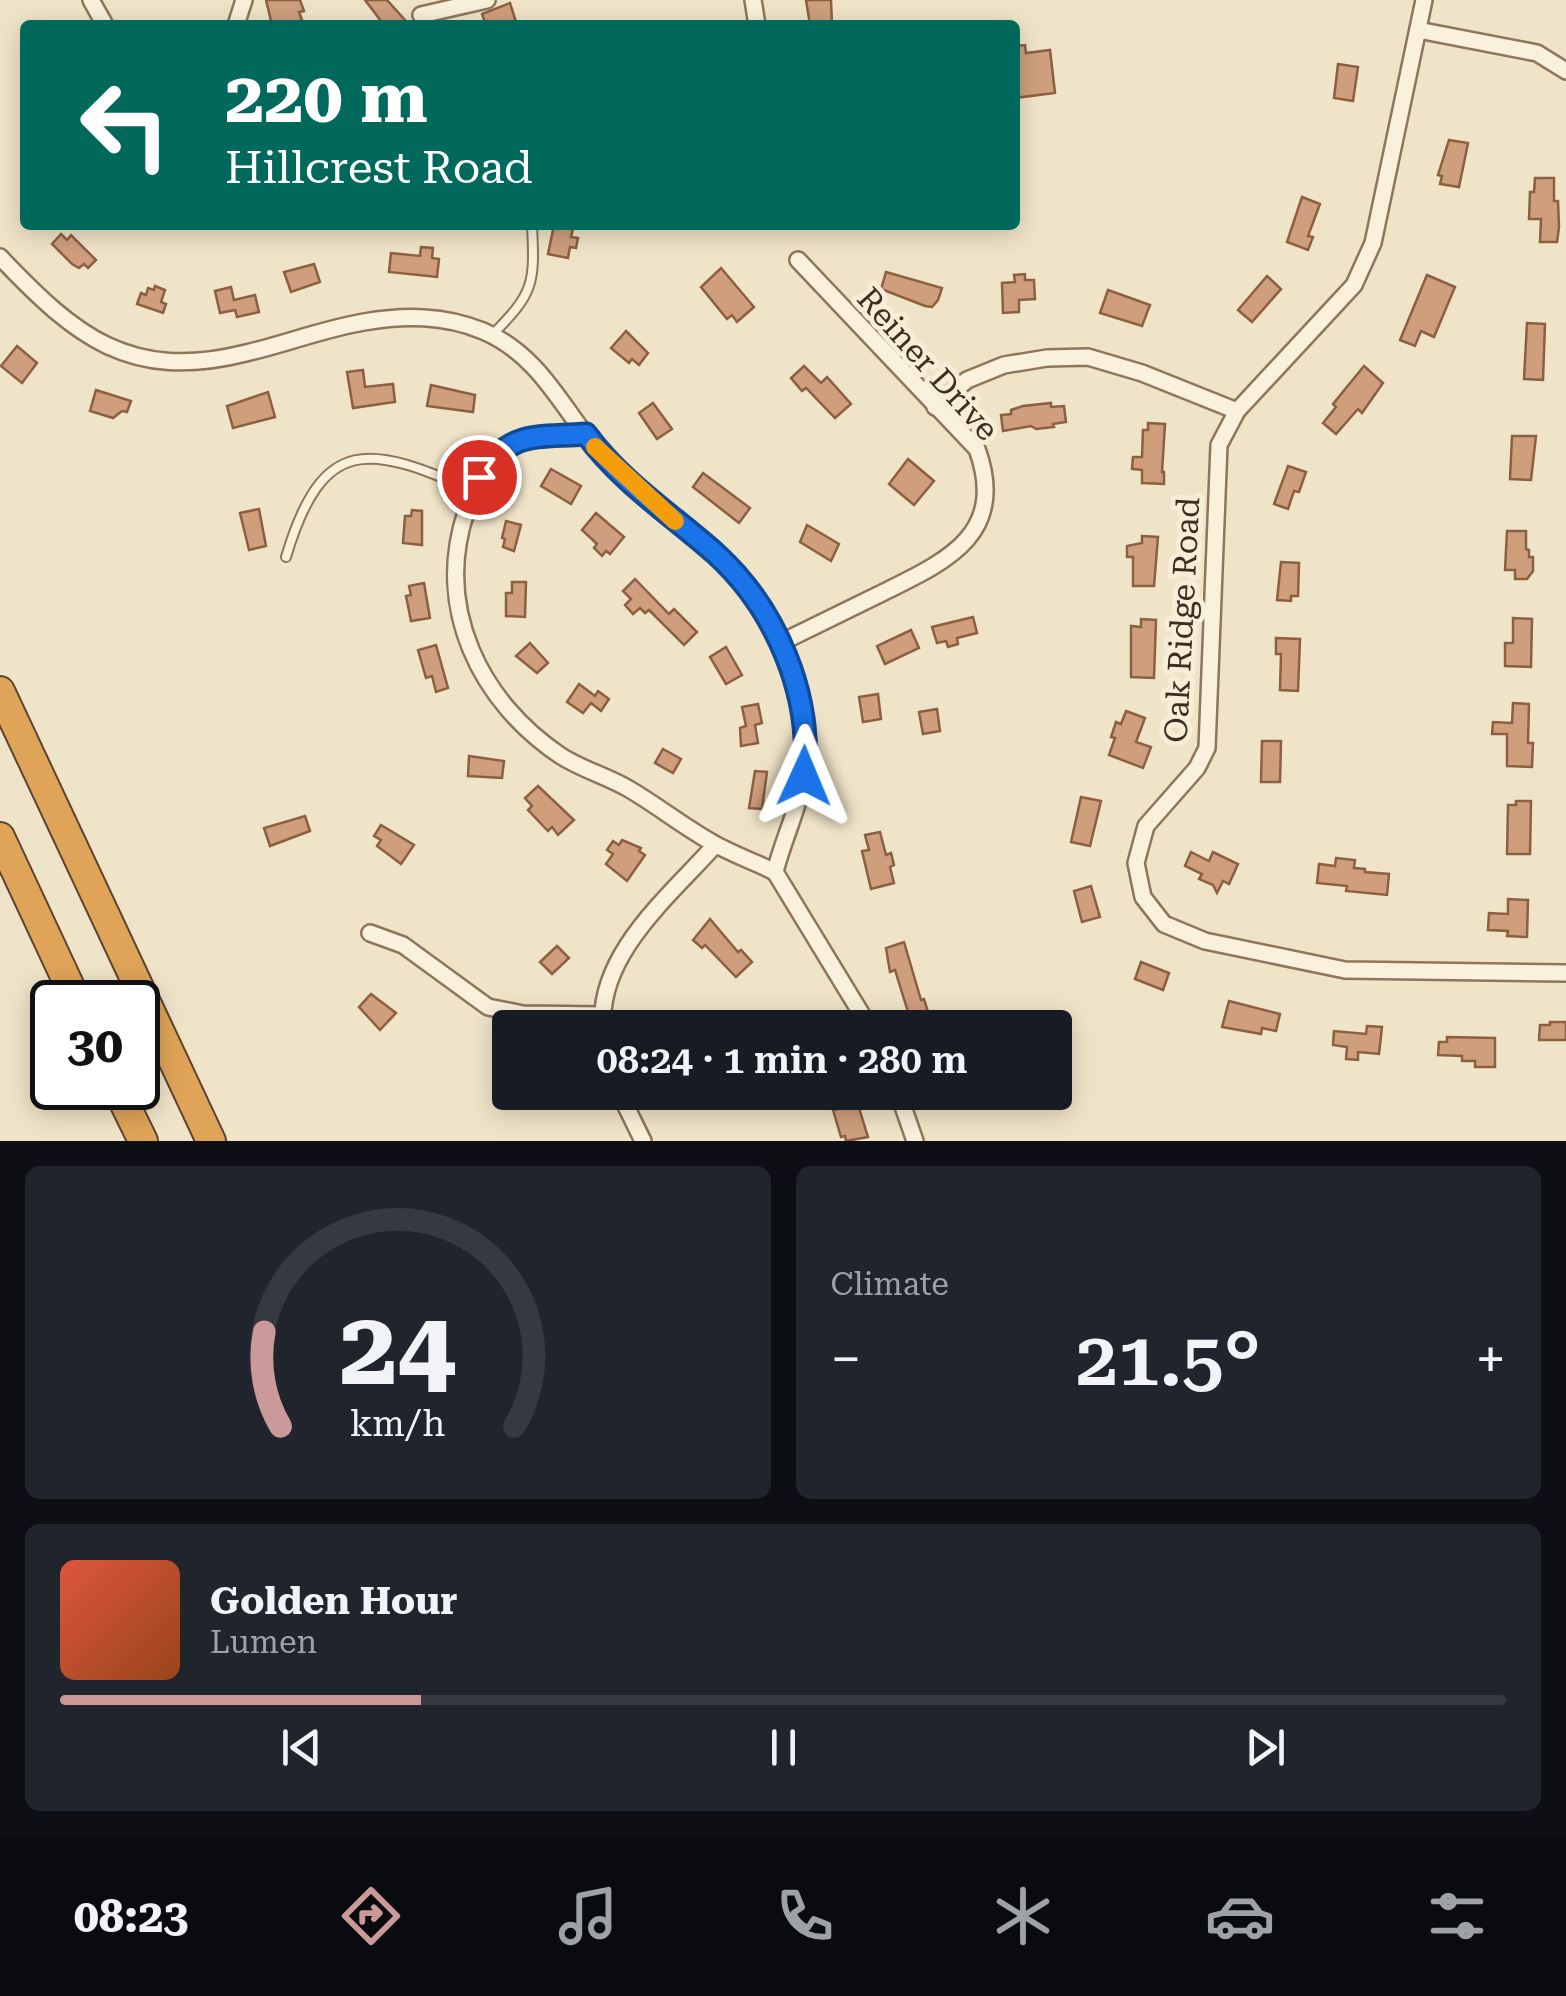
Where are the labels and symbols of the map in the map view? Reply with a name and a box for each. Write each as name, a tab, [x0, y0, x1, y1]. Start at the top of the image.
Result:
street label: Reiner Drive	[849, 280, 1007, 448]
pin	[437, 435, 522, 520]
street label: Oak Ridge Road	[1157, 496, 1207, 744]
position arrow	[752, 724, 856, 828]
speed limit sign: 30	[30, 980, 160, 1110]

